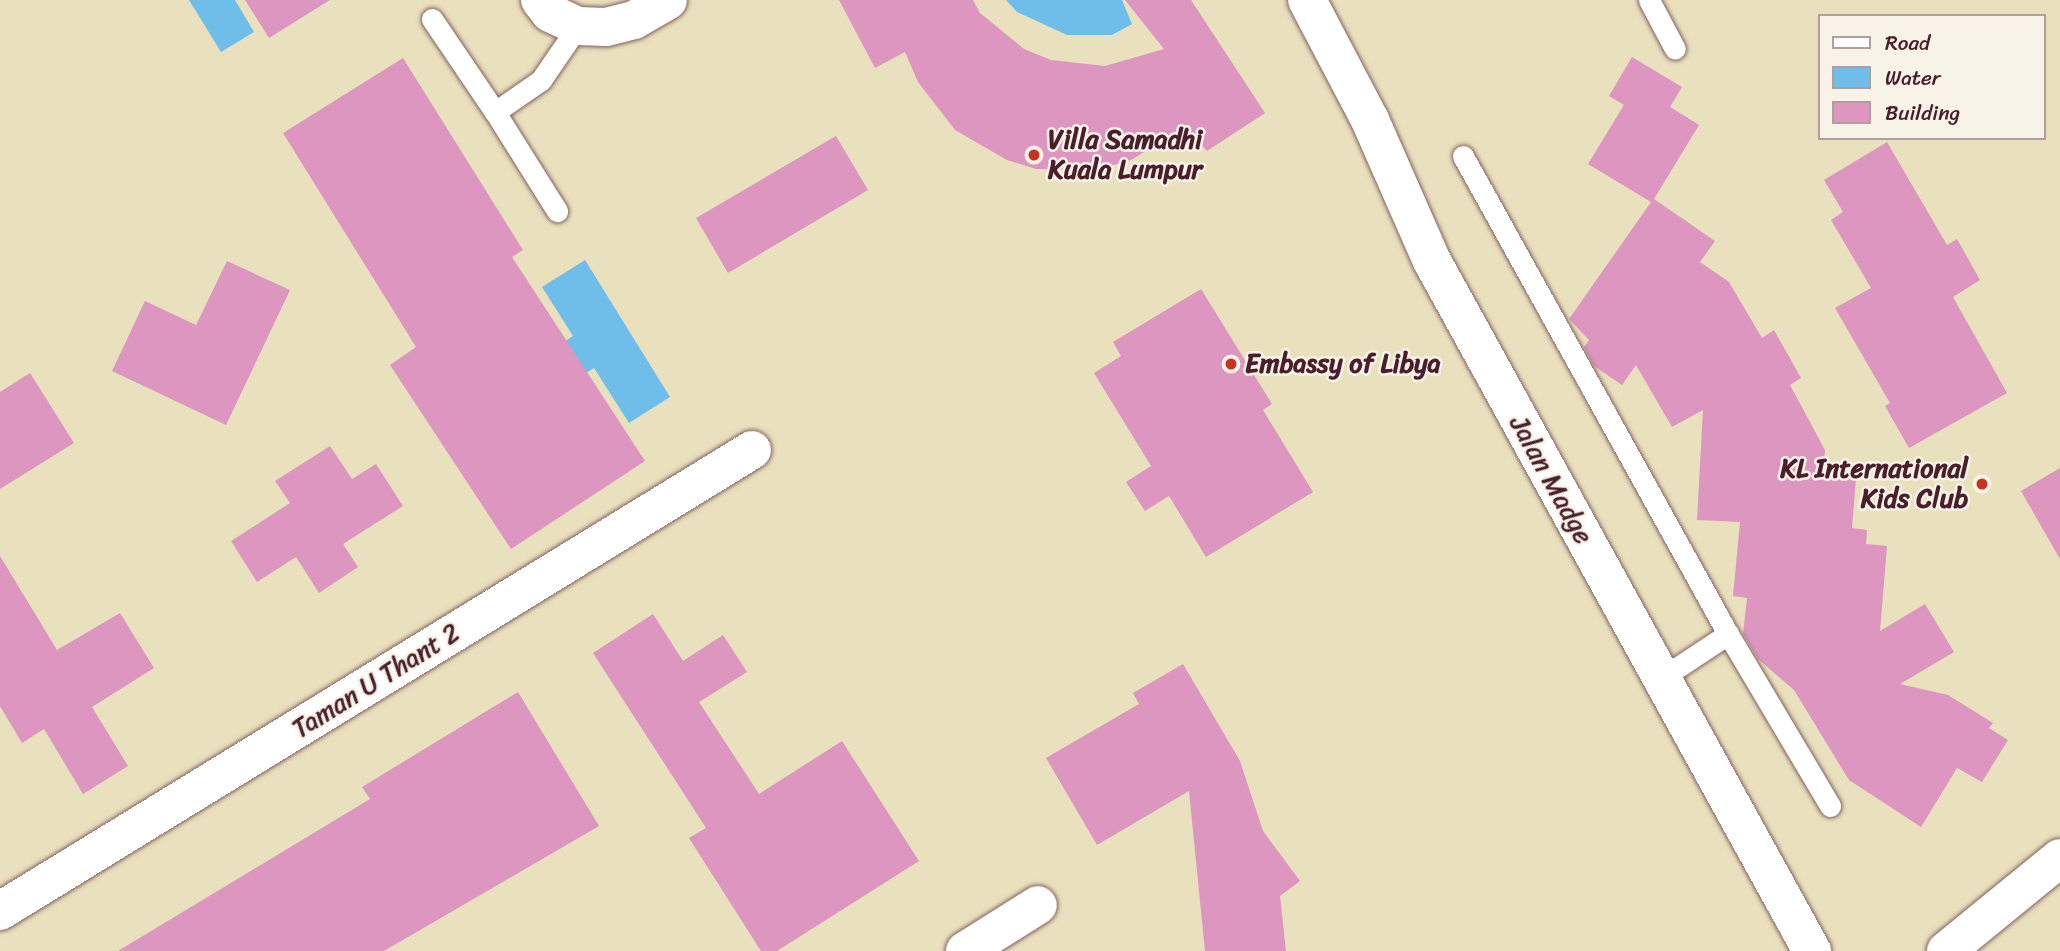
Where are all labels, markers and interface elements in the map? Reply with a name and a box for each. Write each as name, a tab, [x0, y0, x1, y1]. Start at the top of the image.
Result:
legend	[1818, 14, 2046, 140]
text: Road	[1885, 24, 1930, 62]
text: Water	[1885, 59, 1940, 97]
text: Building	[1885, 94, 1960, 132]
place label: Villa Samadhi Kuala Lumpur	[1048, 124, 1202, 186]
marker: Villa Samadhi Kuala Lumpur	[1026, 147, 1042, 163]
place label: Embassy of Libya	[1245, 348, 1441, 380]
marker: Embassy of Libya	[1223, 356, 1239, 372]
street label: Jalan Madge	[1503, 411, 1599, 549]
place label: KL International Kids Club	[1780, 453, 1968, 514]
marker: KL International Kids Club	[1974, 476, 1990, 492]
street label: Taman U Thant 2	[287, 617, 465, 745]

